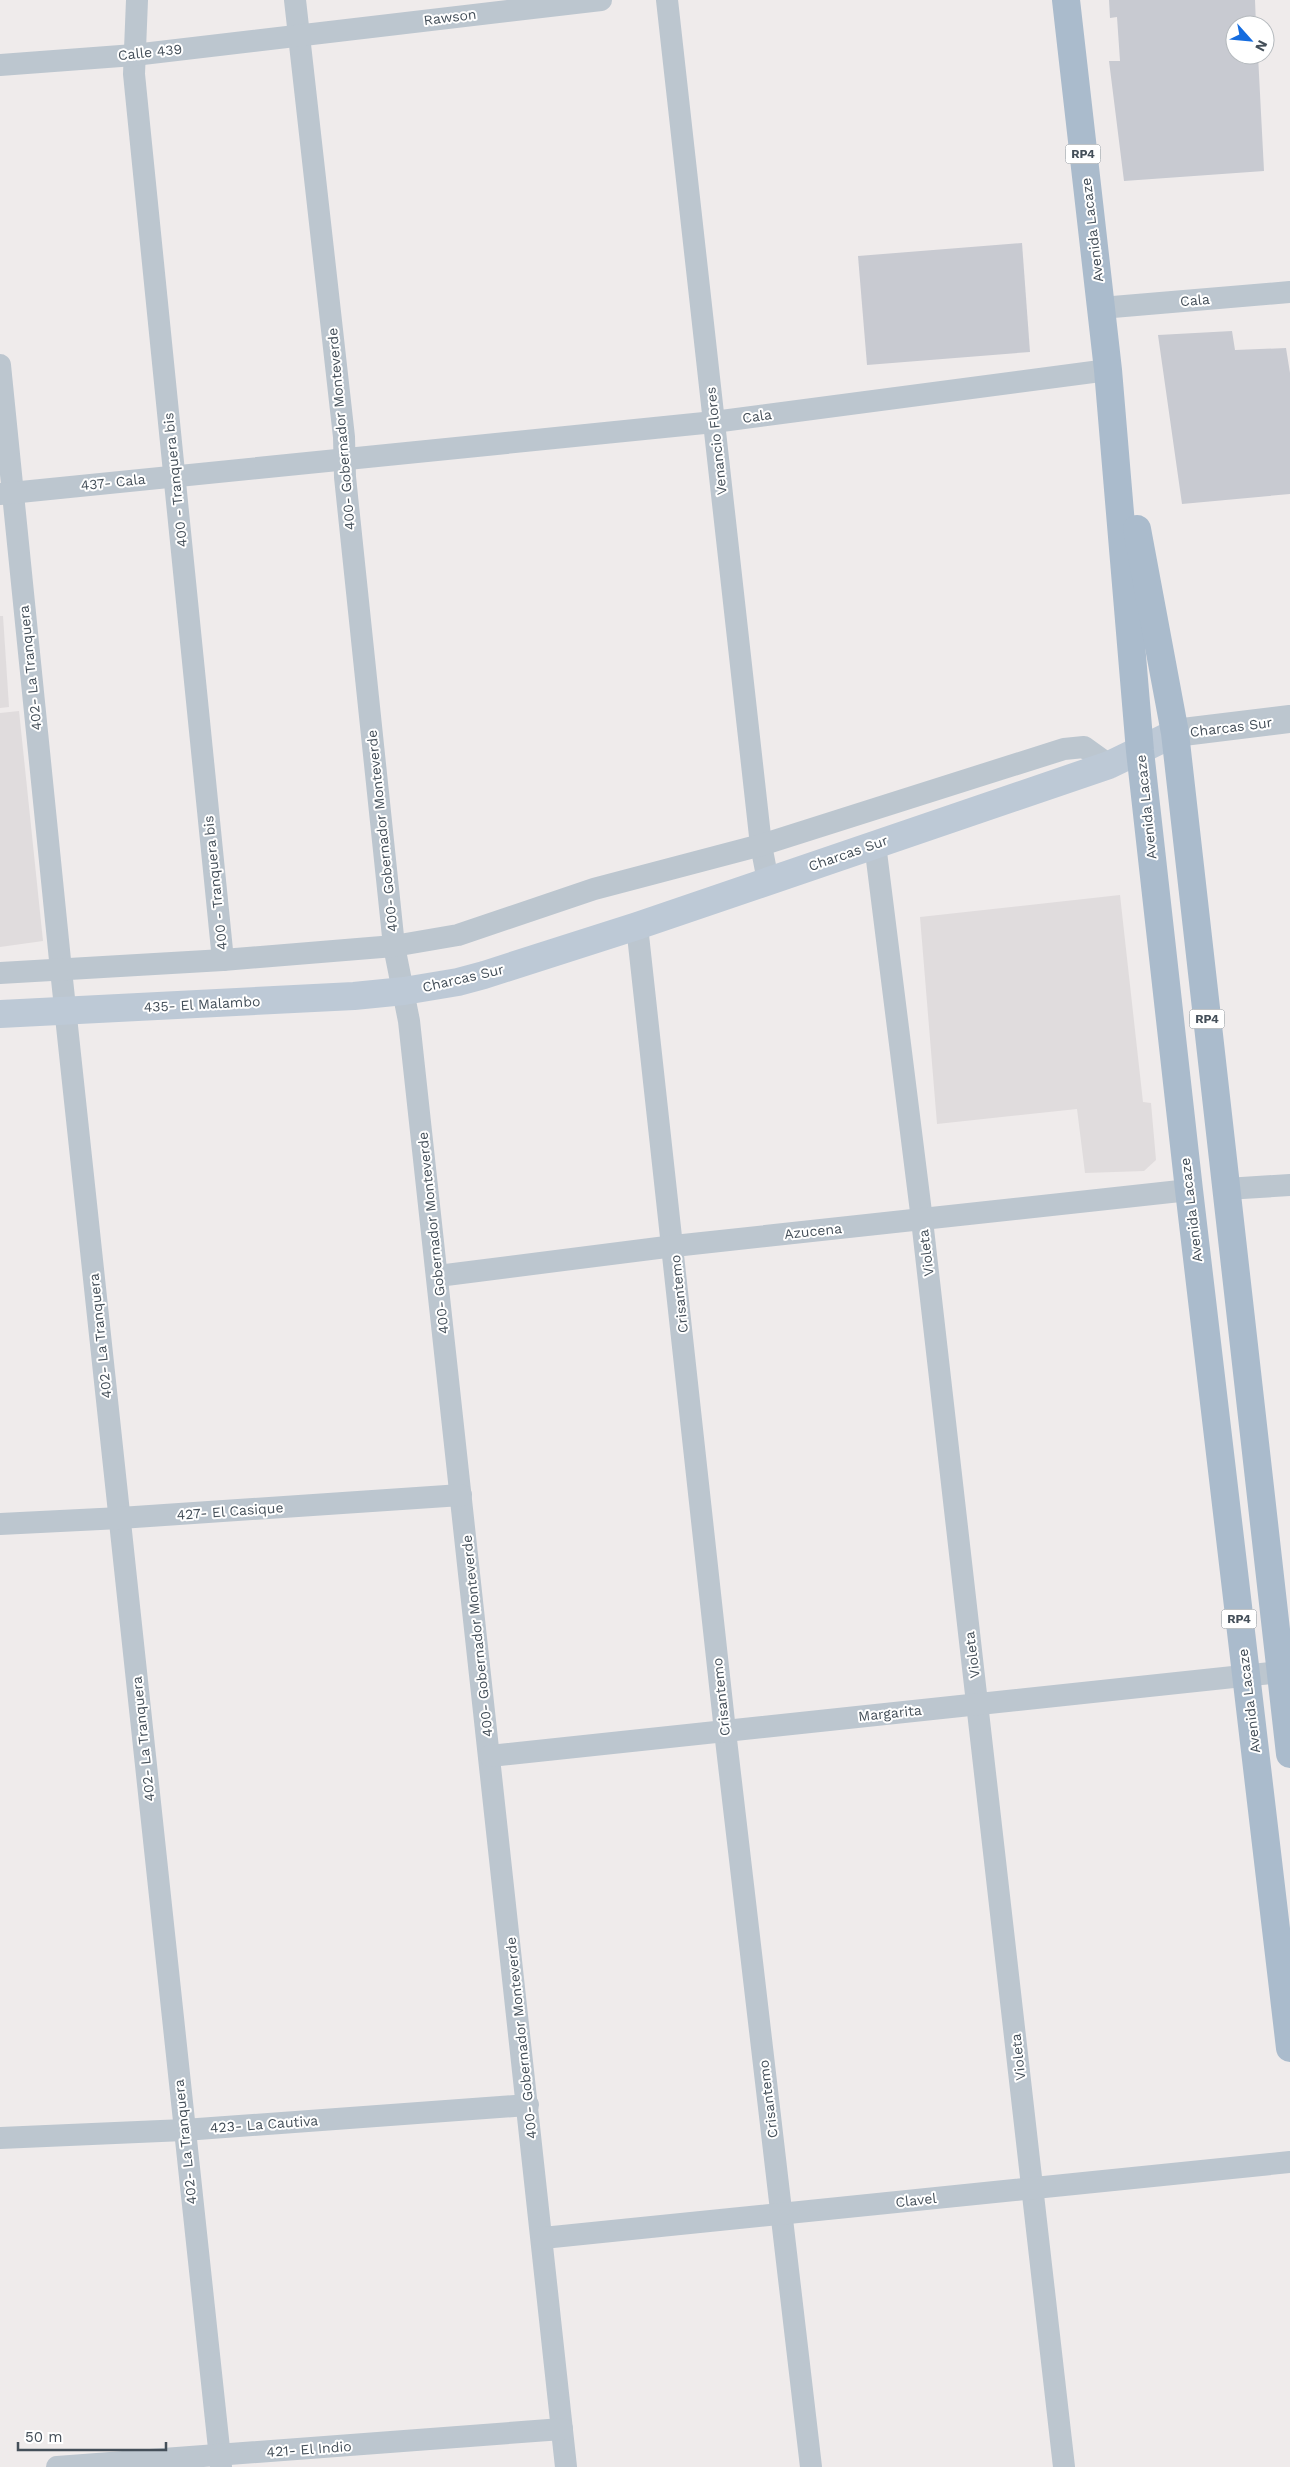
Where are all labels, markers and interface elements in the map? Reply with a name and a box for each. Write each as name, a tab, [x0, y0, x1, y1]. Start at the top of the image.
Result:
street label: Rawson	[423, 6, 477, 28]
north arrow	[1225, 15, 1275, 65]
text: N	[1252, 38, 1271, 54]
street label: Calle 439	[117, 41, 183, 63]
road number: RP4	[1066, 144, 1100, 164]
street label: Avenida Lacaze	[1078, 177, 1106, 283]
street label: Cala	[1179, 291, 1211, 309]
street label: 400- Gobernador Monteverde	[324, 327, 358, 531]
street label: Venancio Flores	[702, 386, 730, 496]
street label: Cala	[741, 406, 773, 426]
street label: 400 - Tranquera bis	[160, 412, 190, 548]
street label: 437- Cala	[80, 471, 146, 493]
street label: 402- La Tranquera	[15, 604, 45, 731]
street label: Charcas Sur	[1189, 714, 1273, 740]
street label: 400- Gobernador Monteverde	[363, 729, 401, 933]
street label: Avenida Lacaze	[1133, 754, 1159, 860]
street label: 400 - Tranquera bis	[200, 815, 230, 951]
street label: Charcas Sur	[806, 832, 890, 874]
street label: Charcas Sur	[421, 961, 505, 995]
street label: 435- El Malambo	[143, 993, 261, 1015]
road number: RP4	[1190, 1010, 1224, 1028]
street label: 400- Gobernador Monteverde	[414, 1131, 452, 1335]
street label: Avenida Lacaze	[1177, 1157, 1205, 1263]
street label: Azucena	[783, 1220, 843, 1242]
street label: Violeta	[915, 1229, 937, 1277]
street label: Crisantemo	[667, 1254, 691, 1334]
street label: 402- La Tranquera	[85, 1272, 115, 1399]
street label: 427- El Casique	[176, 1499, 284, 1523]
street label: 400- Gobernador Monteverde	[458, 1534, 496, 1738]
road number: RP4	[1222, 1610, 1256, 1628]
street label: Violeta	[961, 1631, 983, 1679]
street label: Avenida Lacaze	[1235, 1648, 1263, 1754]
street label: Crisantemo	[709, 1657, 733, 1737]
street label: 402- La Tranquera	[128, 1675, 158, 1802]
street label: Margarita	[857, 1702, 923, 1724]
street label: 400- Gobernador Monteverde	[502, 1936, 540, 2140]
street label: Violeta	[1008, 2033, 1028, 2081]
street label: Crisantemo	[755, 2059, 781, 2139]
street label: 402- La Tranquera	[170, 2078, 200, 2205]
street label: 423- La Cautiva	[209, 2112, 319, 2136]
street label: Clavel	[895, 2190, 938, 2210]
scale bar	[18, 2420, 165, 2452]
text: 50 m	[25, 2428, 62, 2446]
street label: 421- El Indio	[266, 2438, 352, 2460]

